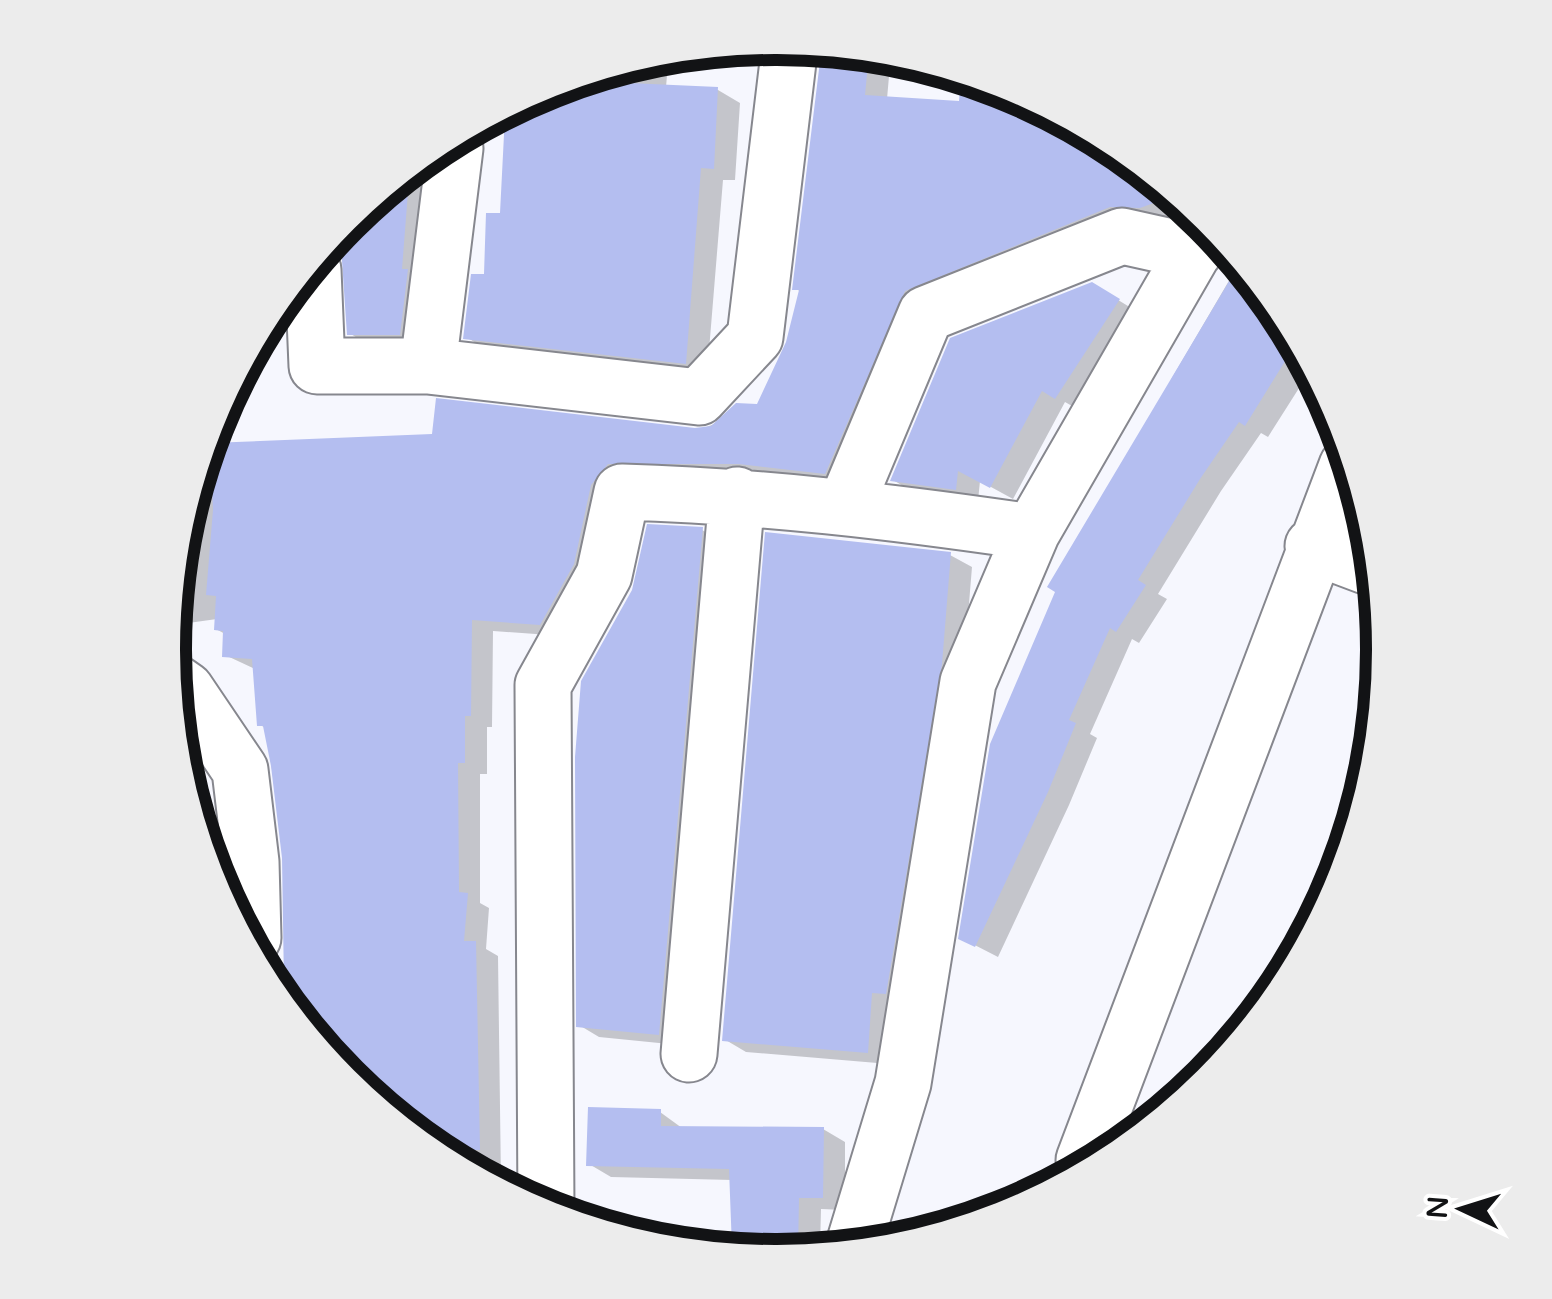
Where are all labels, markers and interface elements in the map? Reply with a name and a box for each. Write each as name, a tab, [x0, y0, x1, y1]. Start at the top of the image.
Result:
north arrow	[1412, 1159, 1512, 1259]
text: N	[1420, 1195, 1456, 1220]

